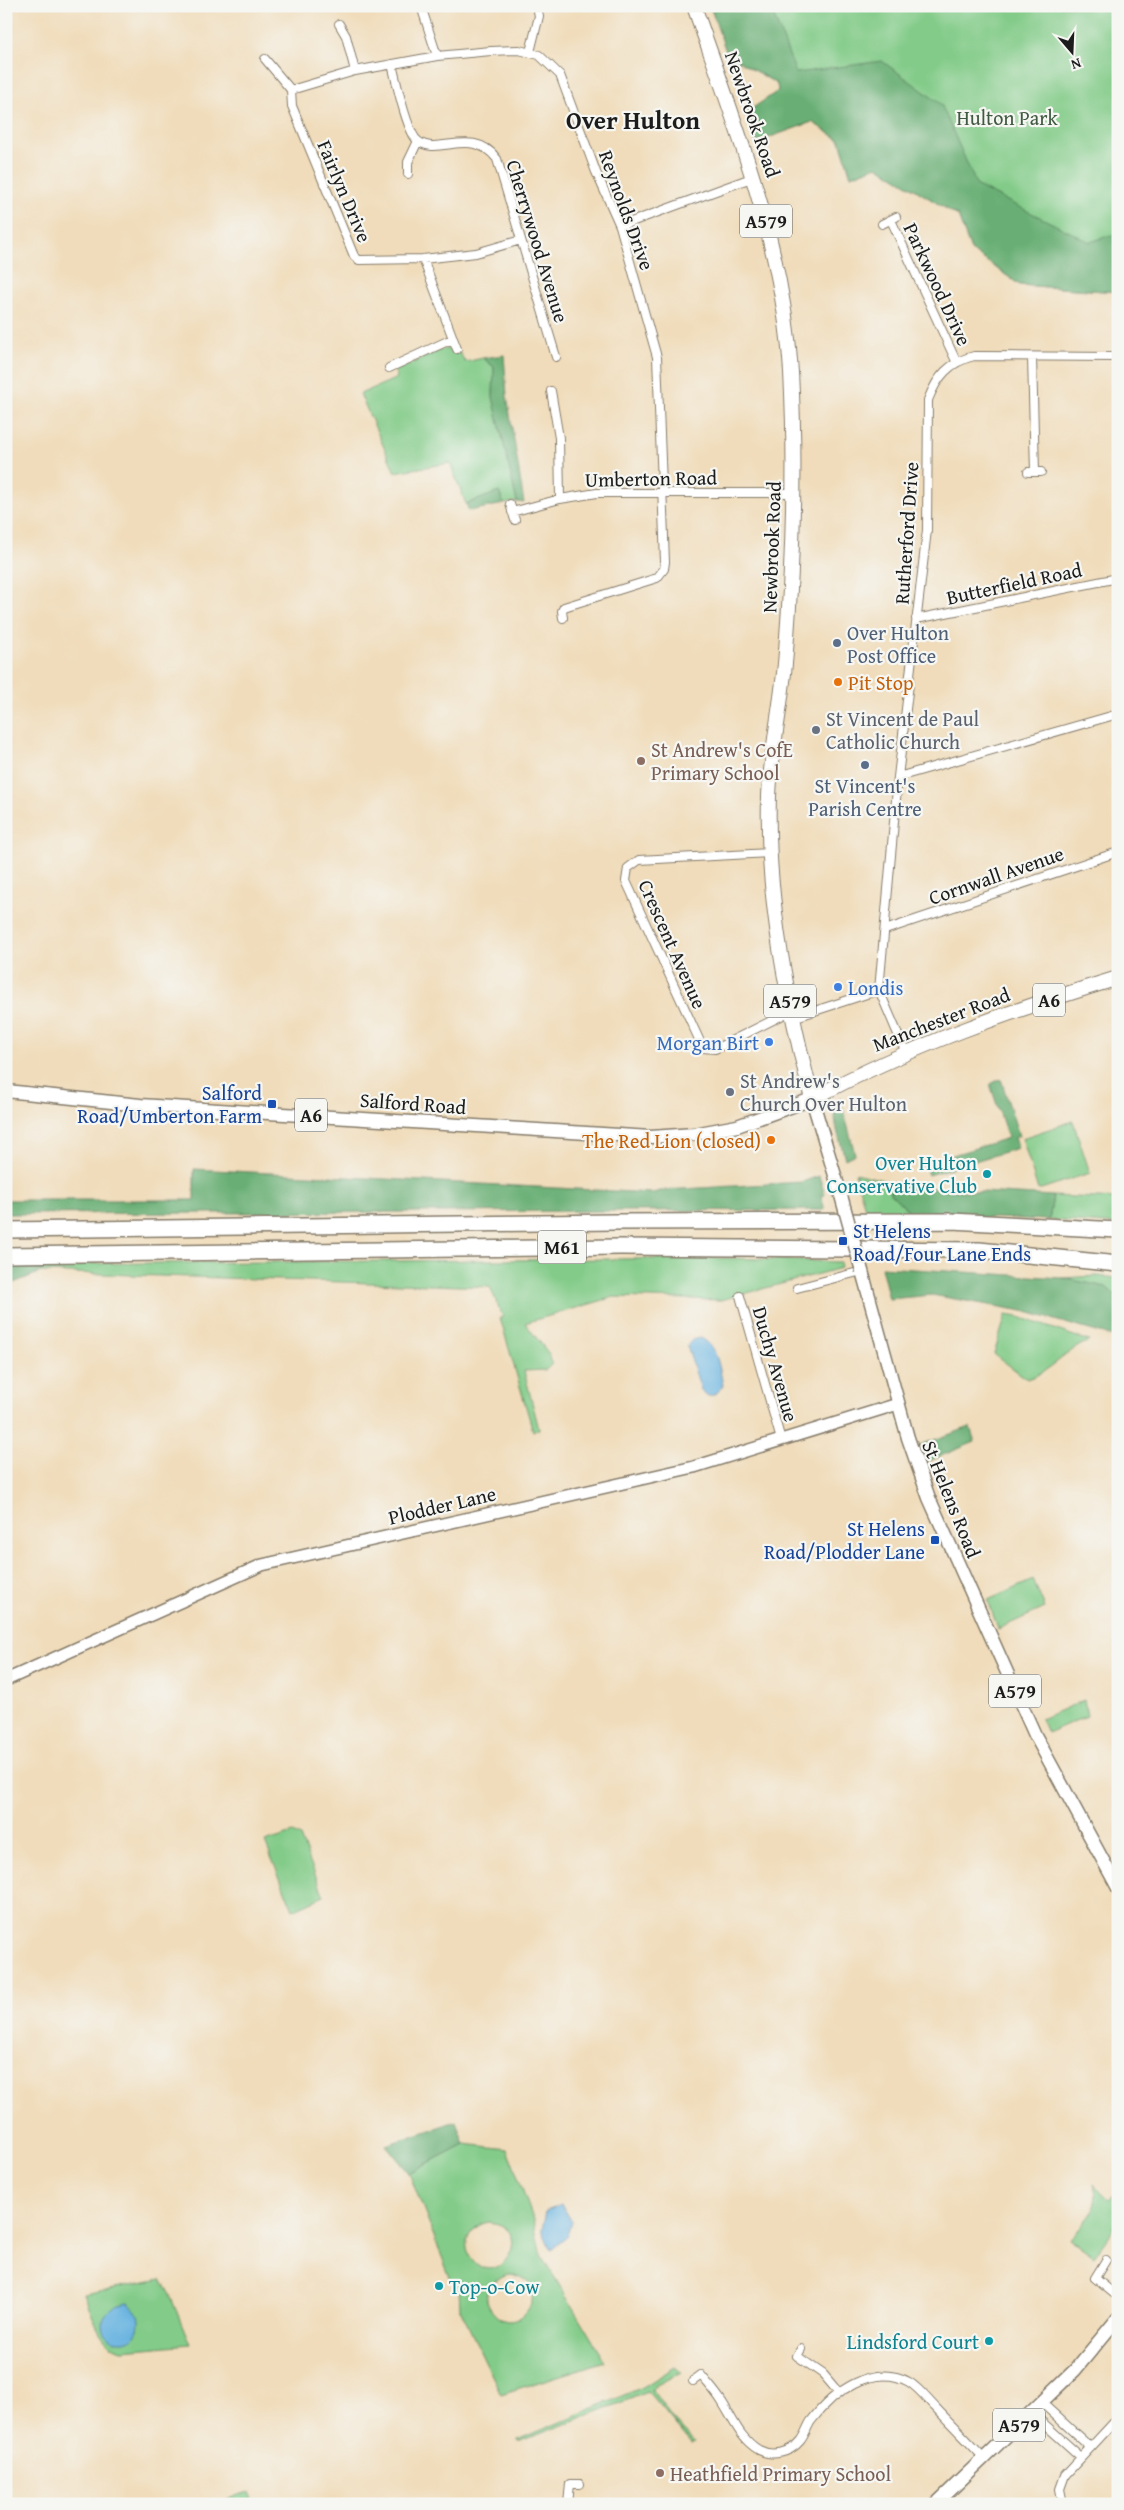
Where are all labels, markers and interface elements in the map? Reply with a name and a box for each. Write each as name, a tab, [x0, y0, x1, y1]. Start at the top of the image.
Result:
north arrow	[1046, 28, 1096, 78]
street label: Newbrook Road	[718, 47, 788, 181]
text: N	[1068, 53, 1084, 75]
district label: Over Hulton	[566, 102, 700, 138]
park label: Hulton Park	[956, 103, 1058, 132]
street label: Fairlyn Drive	[310, 135, 380, 247]
street label: Reynolds Drive	[592, 146, 662, 274]
street label: Cherrywood Avenue	[499, 156, 577, 326]
road number: A579	[740, 205, 792, 238]
street label: Parkwood Drive	[897, 218, 979, 350]
street label: Rutherford Drive	[887, 461, 925, 605]
street label: Umberton Road	[585, 462, 718, 494]
street label: Newbrook Road	[754, 480, 788, 613]
street label: Butterfield Road	[944, 554, 1085, 612]
place label: Over Hulton Post Office	[847, 618, 949, 670]
marker: Over Hulton Post Office	[831, 637, 843, 649]
place label: Pit Stop	[848, 668, 914, 697]
marker: Pit Stop	[832, 676, 844, 688]
place label: St Vincent de Paul Catholic Church	[826, 704, 980, 756]
marker: St Vincent de Paul Catholic Church	[810, 724, 822, 736]
place label: St Andrew's CofE Primary School	[651, 735, 793, 787]
marker: St Andrew's CofE Primary School	[635, 755, 647, 767]
marker: St Vincent's Parish Centre	[859, 759, 871, 771]
place label: St Vincent's Parish Centre	[808, 771, 922, 823]
street label: Cornwall Avenue	[925, 838, 1067, 912]
street label: Crescent Avenue	[632, 875, 714, 1013]
place label: Londis	[848, 973, 903, 1002]
street label: Manchester Road	[868, 979, 1014, 1059]
marker: Londis	[832, 981, 844, 993]
road number: A579	[764, 984, 816, 1018]
road number: A6	[1033, 984, 1065, 1016]
place label: Morgan Birt	[657, 1028, 759, 1057]
marker: Morgan Birt	[763, 1036, 775, 1048]
place label: St Andrew's Church Over Hulton	[740, 1066, 907, 1118]
place label: Salford Road/Umberton Farm	[77, 1078, 263, 1130]
street label: Salford Road	[359, 1085, 467, 1121]
marker: St Andrew's Church Over Hulton	[724, 1086, 736, 1098]
marker: Salford Road/Umberton Farm	[266, 1098, 278, 1110]
road number: A6	[295, 1098, 327, 1132]
place label: The Red Lion (closed)	[582, 1126, 761, 1155]
marker: The Red Lion (closed)	[765, 1134, 777, 1146]
place label: Over Hulton Conservative Club	[827, 1148, 977, 1200]
marker: Over Hulton Conservative Club	[981, 1168, 993, 1180]
place label: St Helens Road/Four Lane Ends	[853, 1216, 1031, 1268]
road number: M61	[538, 1230, 586, 1264]
marker: St Helens Road/Four Lane Ends	[837, 1235, 849, 1247]
street label: Duchy Avenue	[746, 1303, 806, 1425]
street label: St Helens Road	[915, 1436, 989, 1562]
street label: Plodder Lane	[385, 1479, 499, 1531]
place label: St Helens Road/Plodder Lane	[764, 1514, 925, 1566]
marker: St Helens Road/Plodder Lane	[929, 1534, 941, 1546]
road number: A579	[989, 1674, 1041, 1708]
place label: Top-o-Cow	[449, 2272, 540, 2301]
marker: Top-o-Cow	[433, 2280, 445, 2292]
place label: Lindsford Court	[847, 2327, 979, 2356]
marker: Lindsford Court	[983, 2335, 995, 2347]
road number: A579	[993, 2408, 1045, 2442]
place label: Heathfield Primary School	[670, 2459, 891, 2488]
marker: Heathfield Primary School	[654, 2467, 666, 2479]

